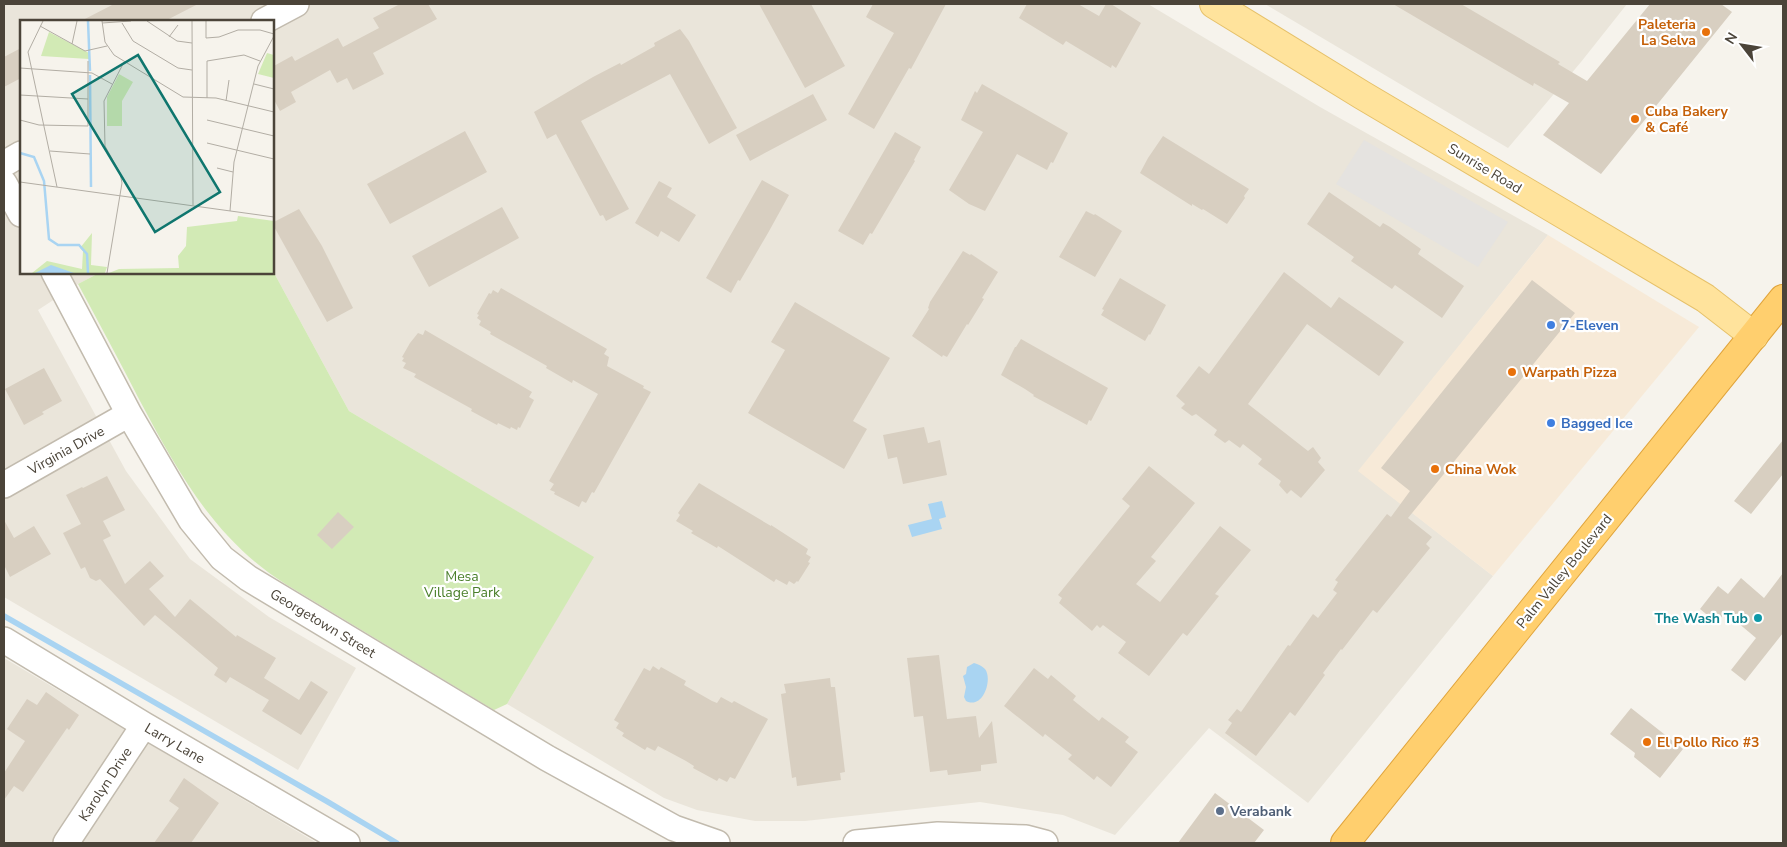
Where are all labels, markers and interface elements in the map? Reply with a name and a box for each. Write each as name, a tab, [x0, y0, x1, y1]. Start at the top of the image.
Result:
place label: Paleteria La Selva	[1638, 15, 1696, 50]
inset map	[20, 20, 274, 274]
north arrow	[1717, 20, 1767, 70]
marker: Paleteria La Selva	[1700, 26, 1712, 38]
text: N	[1720, 29, 1742, 48]
place label: Cuba Bakery & Café	[1645, 102, 1728, 137]
marker: Cuba Bakery & Café	[1629, 113, 1641, 125]
street label: Sunrise Road	[1444, 139, 1525, 198]
place label: 7-Eleven	[1561, 316, 1619, 335]
marker: 7-Eleven	[1545, 319, 1557, 331]
place label: Warpath Pizza	[1522, 363, 1617, 382]
marker: Warpath Pizza	[1506, 366, 1518, 378]
place label: Bagged Ice	[1561, 414, 1633, 433]
marker: Bagged Ice	[1545, 417, 1557, 429]
street label: Virginia Drive	[24, 422, 108, 480]
place label: China Wok	[1445, 460, 1517, 479]
marker: China Wok	[1429, 463, 1441, 475]
street label: Palm Valley Boulevard	[1512, 510, 1617, 633]
park label: Mesa Village Park	[423, 567, 501, 602]
street label: Georgetown Street	[266, 584, 379, 663]
place label: The Wash Tub	[1654, 609, 1748, 628]
marker: The Wash Tub	[1752, 612, 1764, 624]
street label: Larry Lane	[141, 719, 208, 768]
place label: El Pollo Rico #3	[1657, 733, 1759, 752]
marker: El Pollo Rico #3	[1641, 736, 1653, 748]
street label: Karolyn Drive	[74, 744, 136, 825]
place label: Verabank	[1229, 802, 1292, 821]
marker: Verabank	[1214, 805, 1226, 817]

